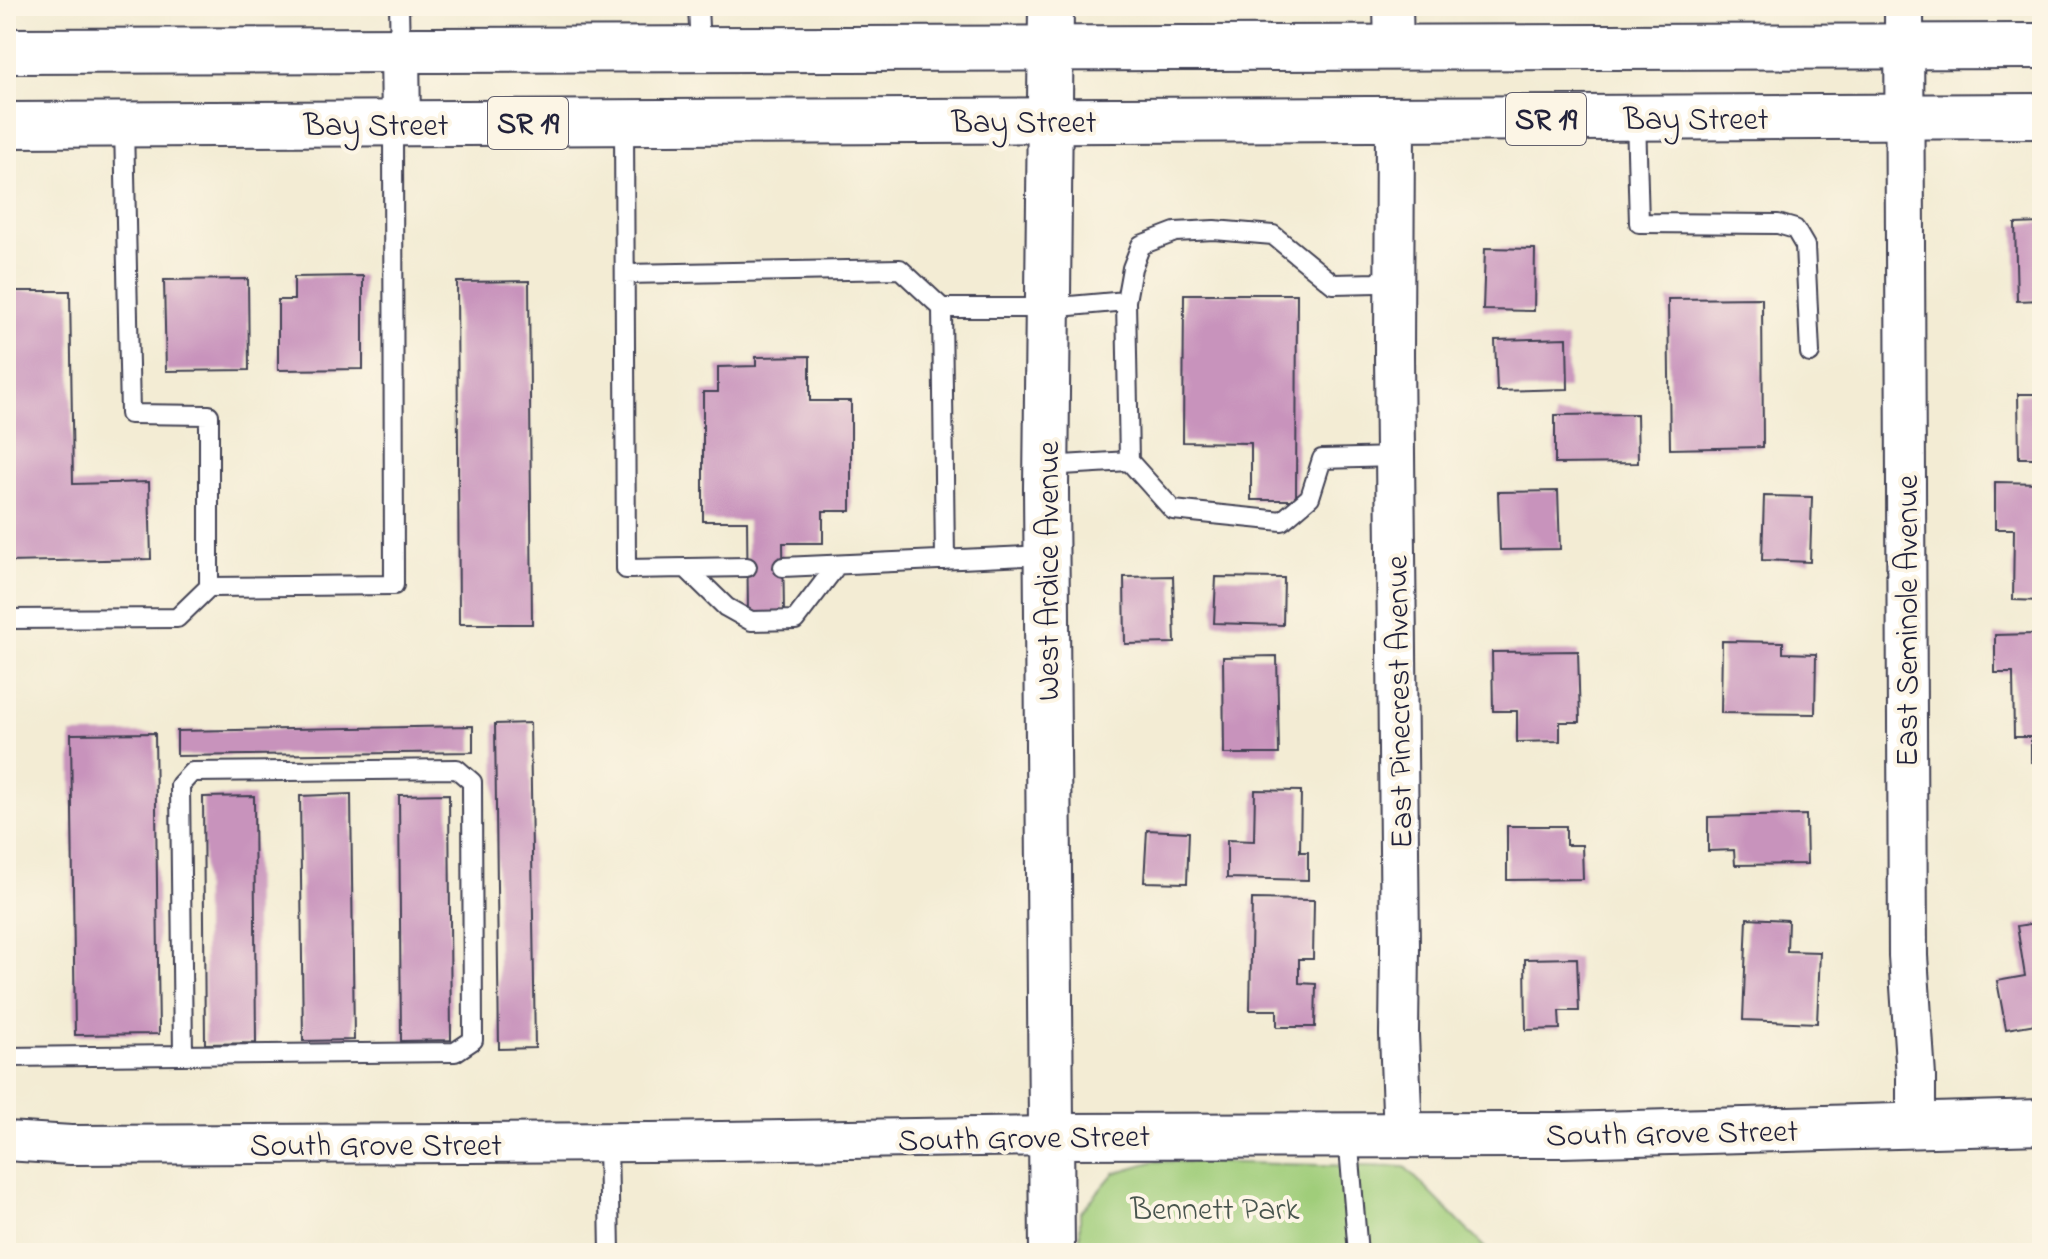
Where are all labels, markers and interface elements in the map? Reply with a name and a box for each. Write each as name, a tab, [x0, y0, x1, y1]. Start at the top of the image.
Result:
road number: SR 19	[1506, 93, 1586, 145]
road number: SR 19	[488, 97, 568, 149]
street label: Bay Street	[1622, 98, 1769, 145]
street label: Bay Street	[950, 101, 1097, 148]
street label: Bay Street	[302, 104, 449, 151]
street label: West Ardice Avenue	[1027, 440, 1074, 701]
street label: East Seminole Avenue	[1886, 474, 1933, 767]
street label: East Pinecrest Avenue	[1375, 554, 1428, 849]
street label: South Grove Street	[1546, 1110, 1799, 1161]
street label: South Grove Street	[898, 1115, 1151, 1166]
street label: South Grove Street	[250, 1124, 502, 1171]
park label: Bennett Park	[1129, 1188, 1301, 1235]

